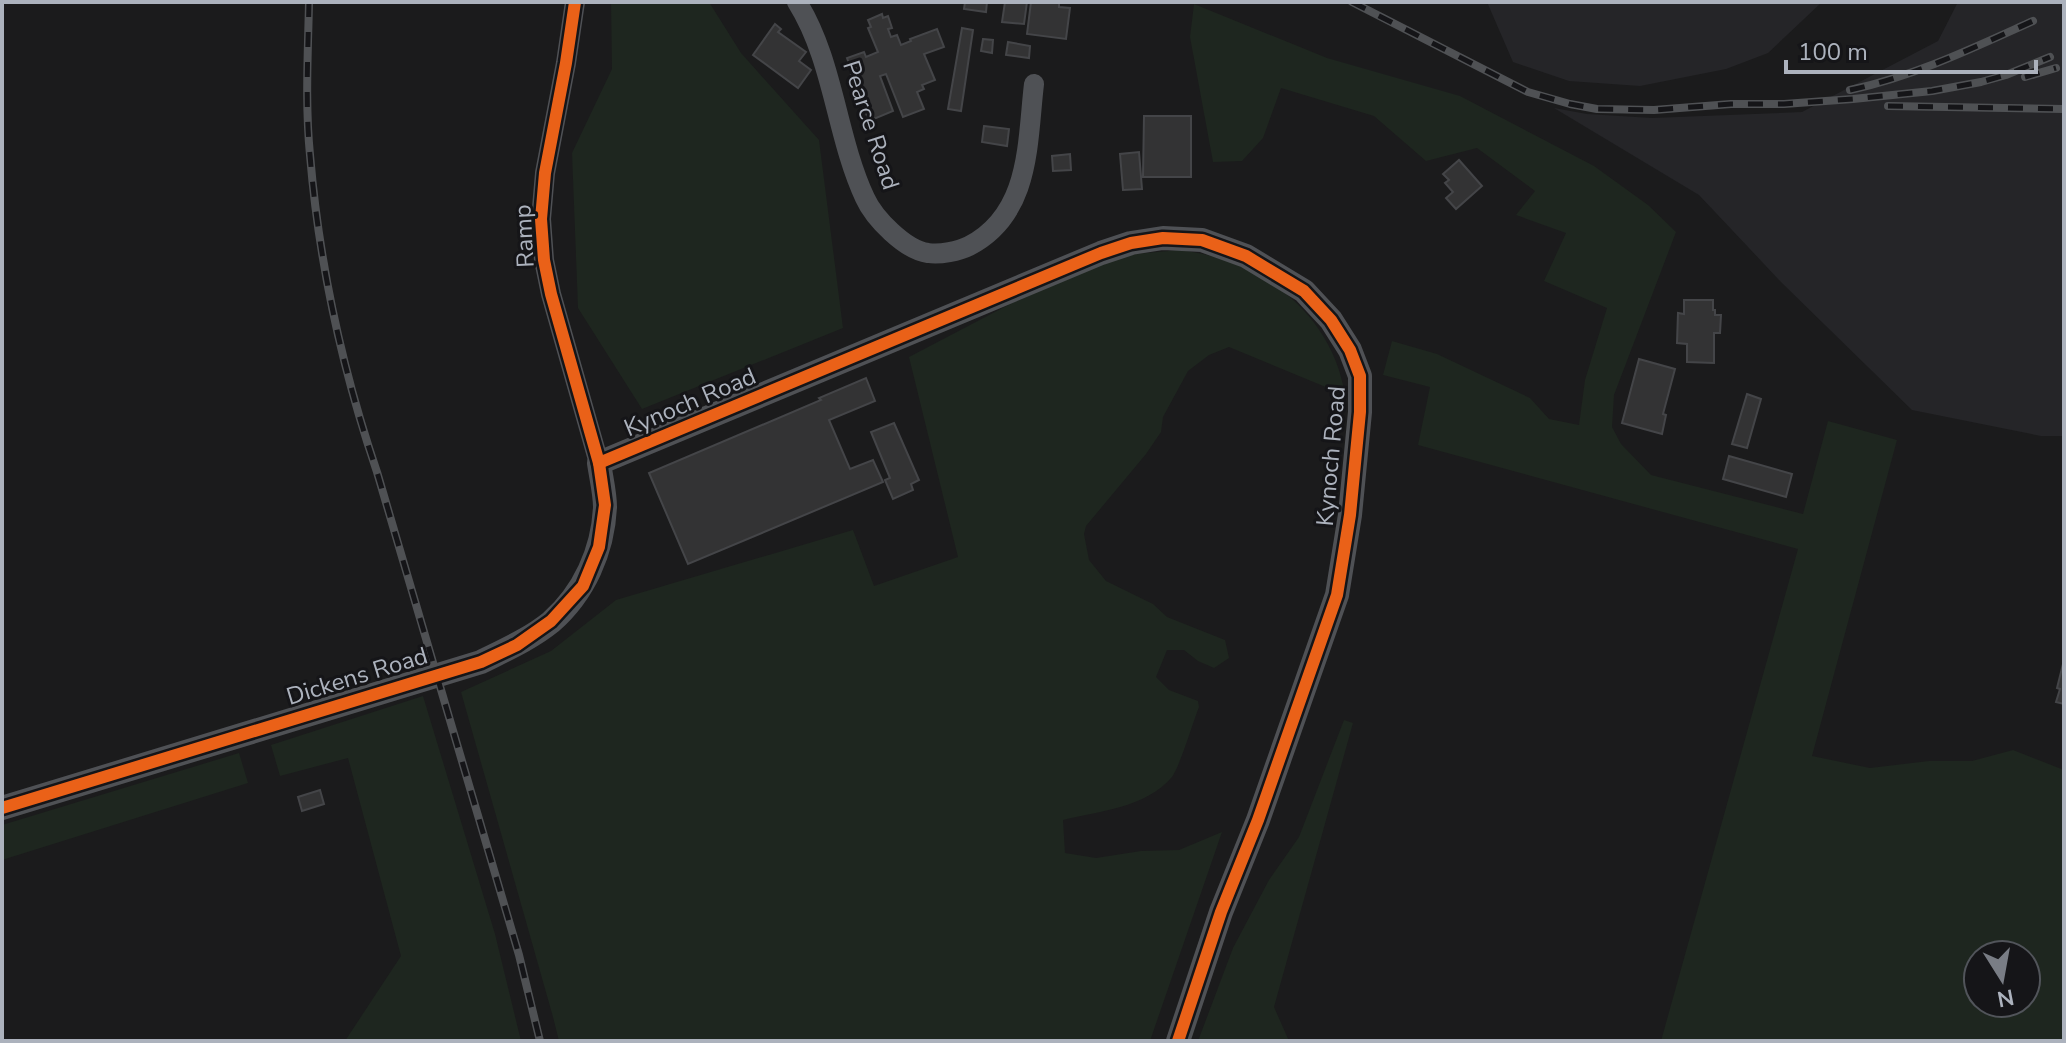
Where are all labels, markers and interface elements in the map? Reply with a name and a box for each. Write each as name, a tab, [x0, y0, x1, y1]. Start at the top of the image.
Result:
scale bar	[1786, 24, 2036, 74]
text: 100 m	[1798, 36, 1868, 68]
street label: Pearce Road	[835, 56, 907, 194]
street label: Ramp	[506, 204, 542, 268]
street label: Kynoch Road	[619, 360, 761, 444]
street label: Kynoch Road	[1309, 385, 1353, 527]
street label: Dickens Road	[282, 639, 432, 713]
north arrow	[1962, 939, 2042, 1019]
text: N	[1995, 981, 2017, 1014]

